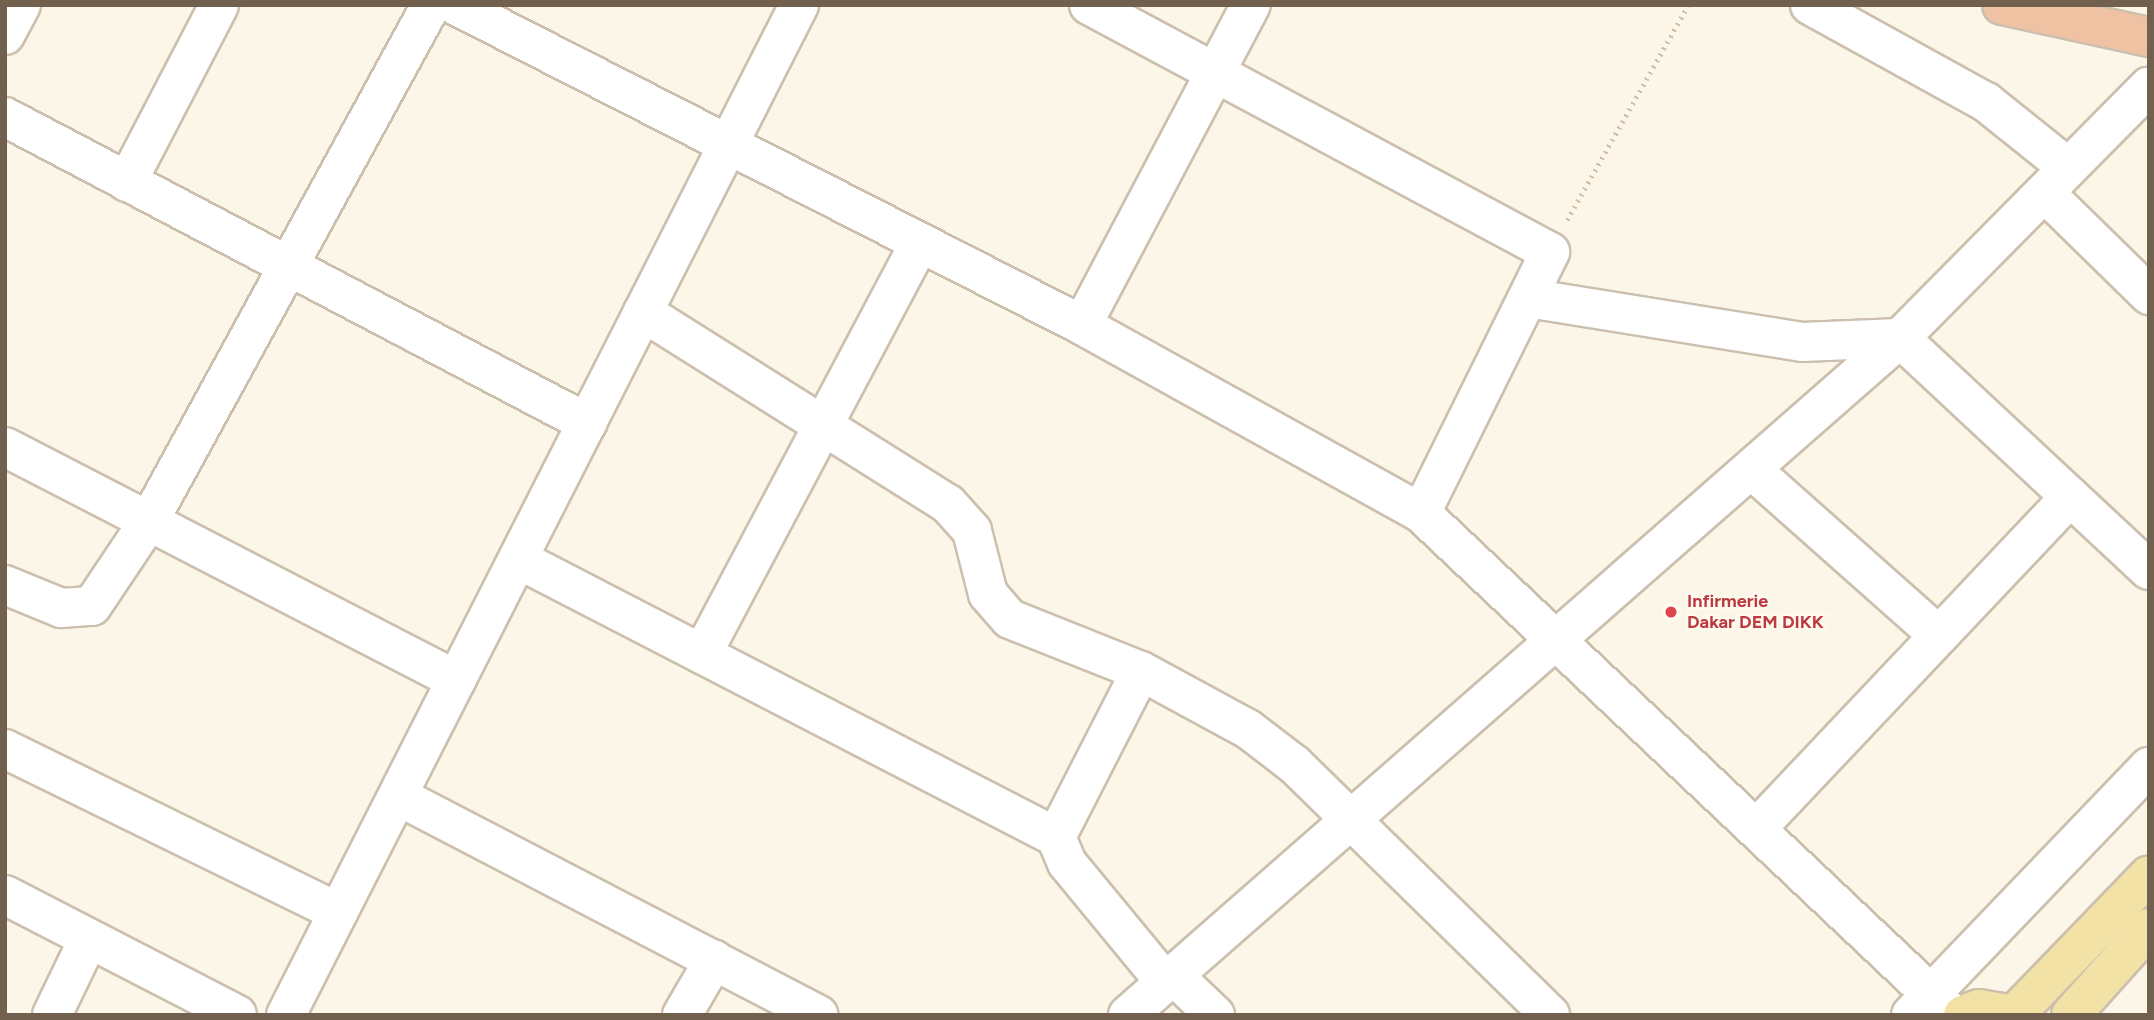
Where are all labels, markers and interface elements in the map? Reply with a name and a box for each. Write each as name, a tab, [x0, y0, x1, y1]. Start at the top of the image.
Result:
place label: Infirmerie Dakar DEM DIKK	[1687, 591, 1824, 634]
marker: Infirmerie Dakar DEM DIKK	[1661, 602, 1681, 622]

